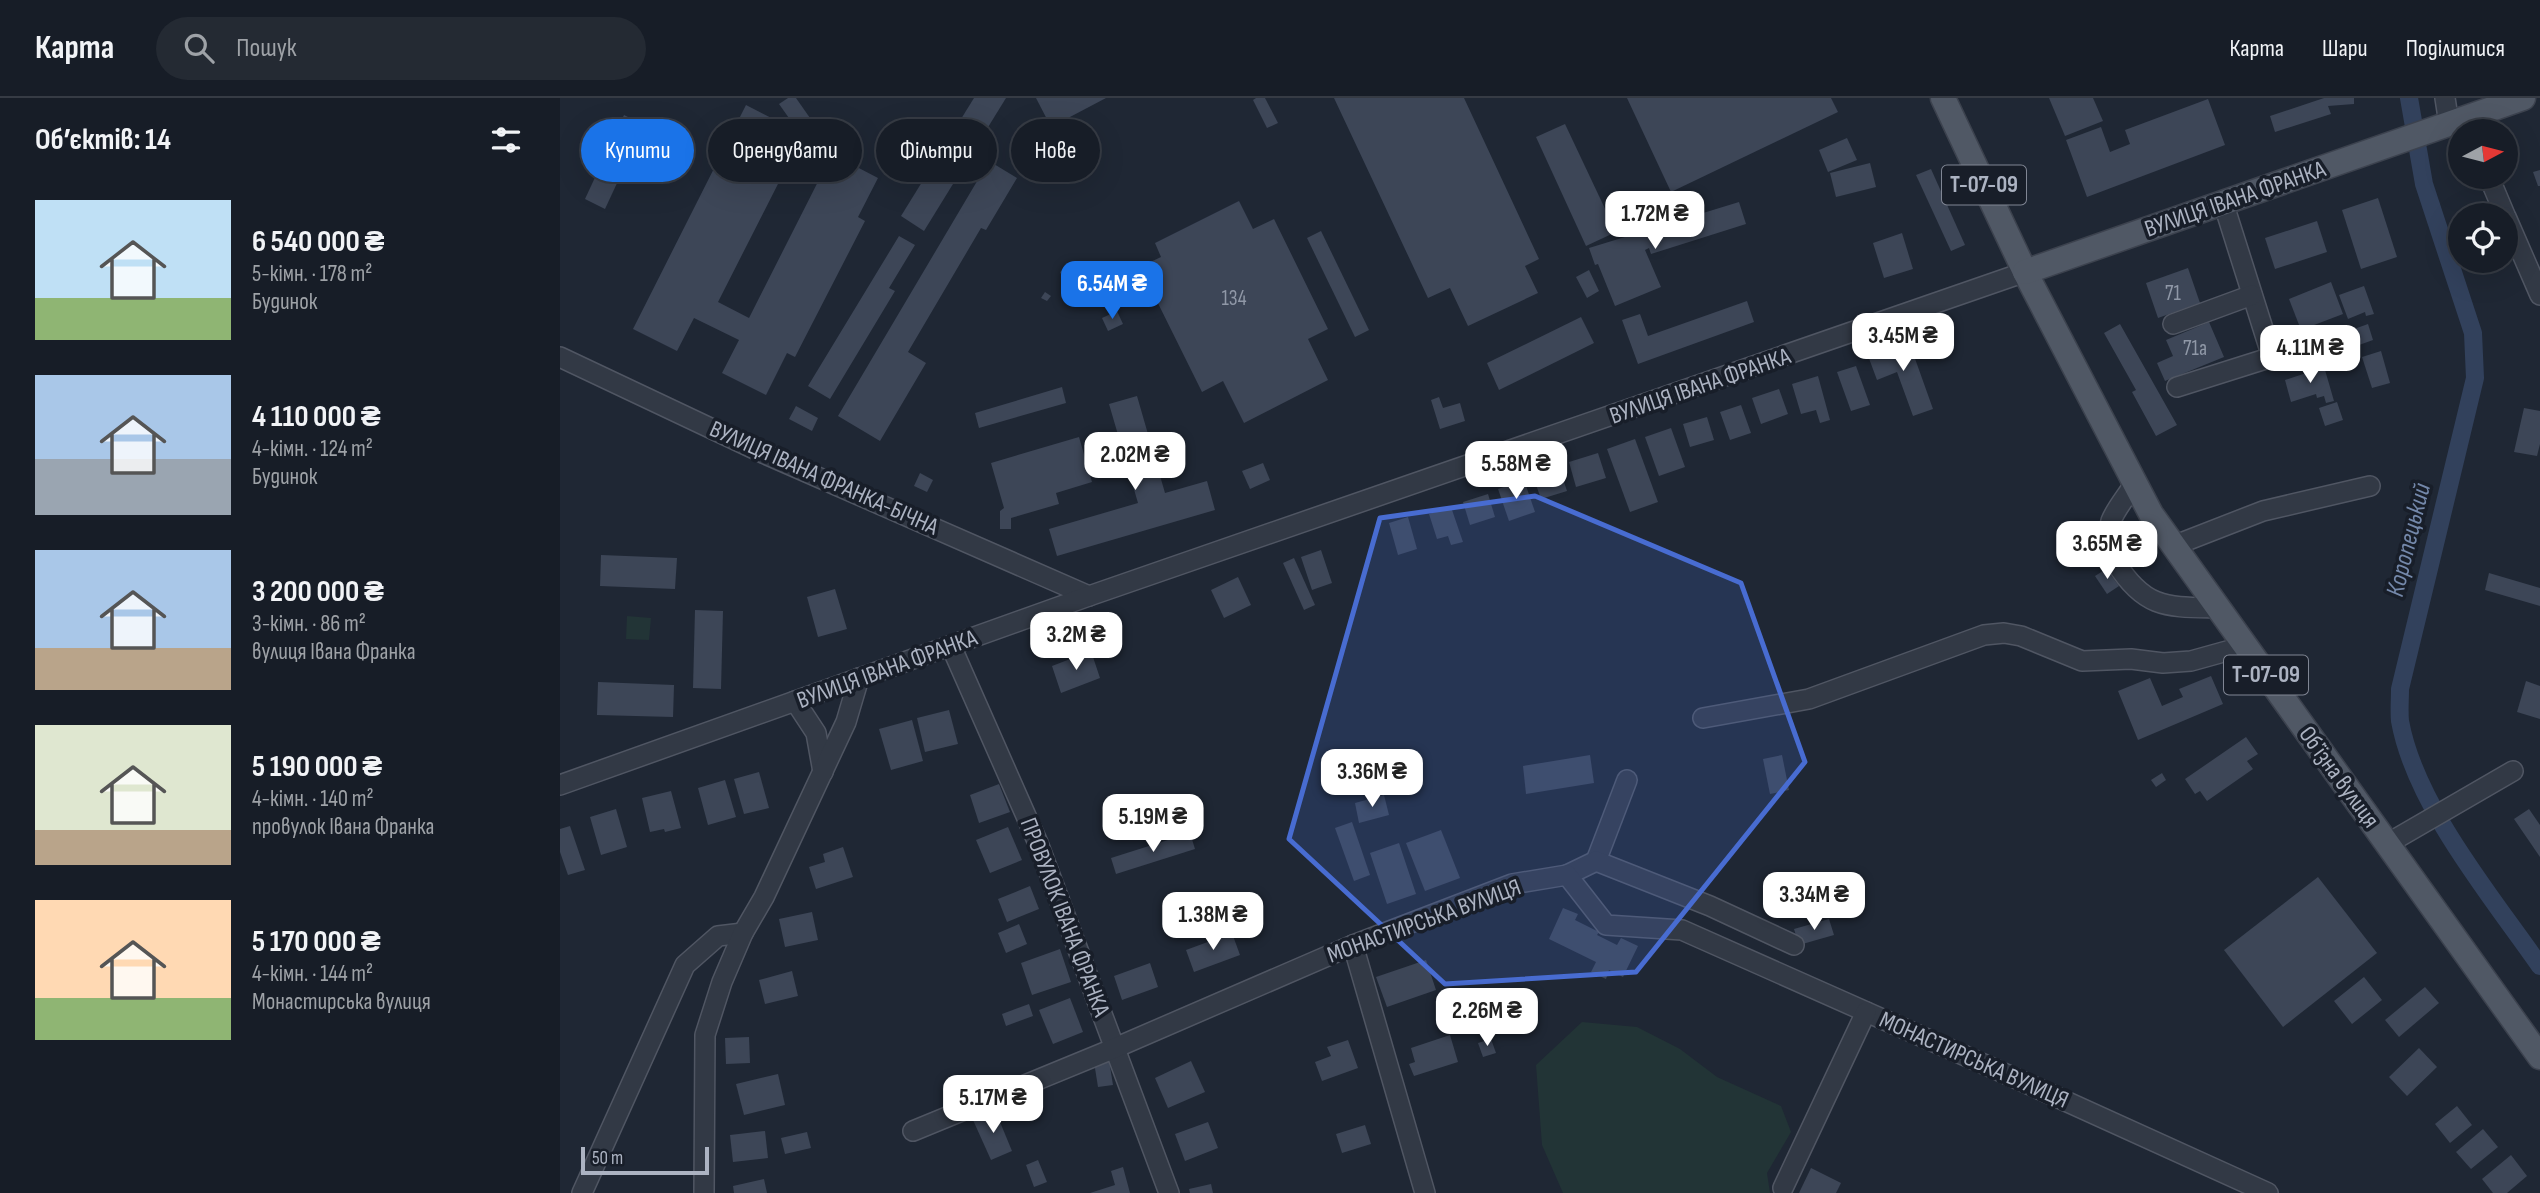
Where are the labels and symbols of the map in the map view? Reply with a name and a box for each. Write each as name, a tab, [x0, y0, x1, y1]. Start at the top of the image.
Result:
north arrow	[2448, 119, 2518, 189]
street label: ВУЛИЦЯ ІВАНА ФРАНКА	[2141, 154, 2330, 244]
road number: Т-07-09	[1942, 166, 2026, 204]
pin: 1.72M ₴	[1590, 192, 1720, 251]
pin: 6.54M ₴	[1047, 262, 1177, 321]
house number: 71	[2165, 281, 2182, 306]
house number: 134	[1222, 286, 1247, 311]
pin: 3.45M ₴	[1838, 314, 1968, 373]
pin: 4.11M ₴	[2245, 326, 2375, 385]
house number: 71а	[2183, 336, 2207, 361]
street label: ВУЛИЦЯ ІВАНА ФРАНКА	[1606, 341, 1795, 431]
street label: ВУЛИЦЯ ІВАНА ФРАНКА-БІЧНА	[705, 414, 944, 542]
pin: 2.02M ₴	[1070, 432, 1200, 492]
pin: 5.58M ₴	[1451, 442, 1581, 501]
water label: Коропецький	[2380, 480, 2438, 600]
pin: 3.65M ₴	[2042, 522, 2172, 581]
pin: 3.2M ₴	[1019, 612, 1133, 672]
street label: ВУЛИЦЯ ІВАНА ФРАНКА	[793, 623, 982, 715]
road number: Т-07-09	[2224, 656, 2308, 694]
street label: Обʼїзна вулиця	[2292, 721, 2386, 833]
pin: 3.36M ₴	[1307, 750, 1437, 809]
pin: 5.19M ₴	[1088, 794, 1218, 854]
street label: ПРОВУЛОК ІВАНА ФРАНКА	[1014, 813, 1117, 1021]
street label: МОНАСТИРСЬКА ВУЛИЦЯ	[1323, 872, 1525, 970]
pin: 3.34M ₴	[1749, 872, 1879, 932]
pin: 1.38M ₴	[1148, 892, 1278, 952]
pin: 2.26M ₴	[1422, 988, 1552, 1048]
street label: МОНАСТИРСЬКА ВУЛИЦЯ	[1875, 1005, 2073, 1115]
pin: 5.17M ₴	[928, 1076, 1058, 1135]
scale bar	[581, 1144, 709, 1176]

